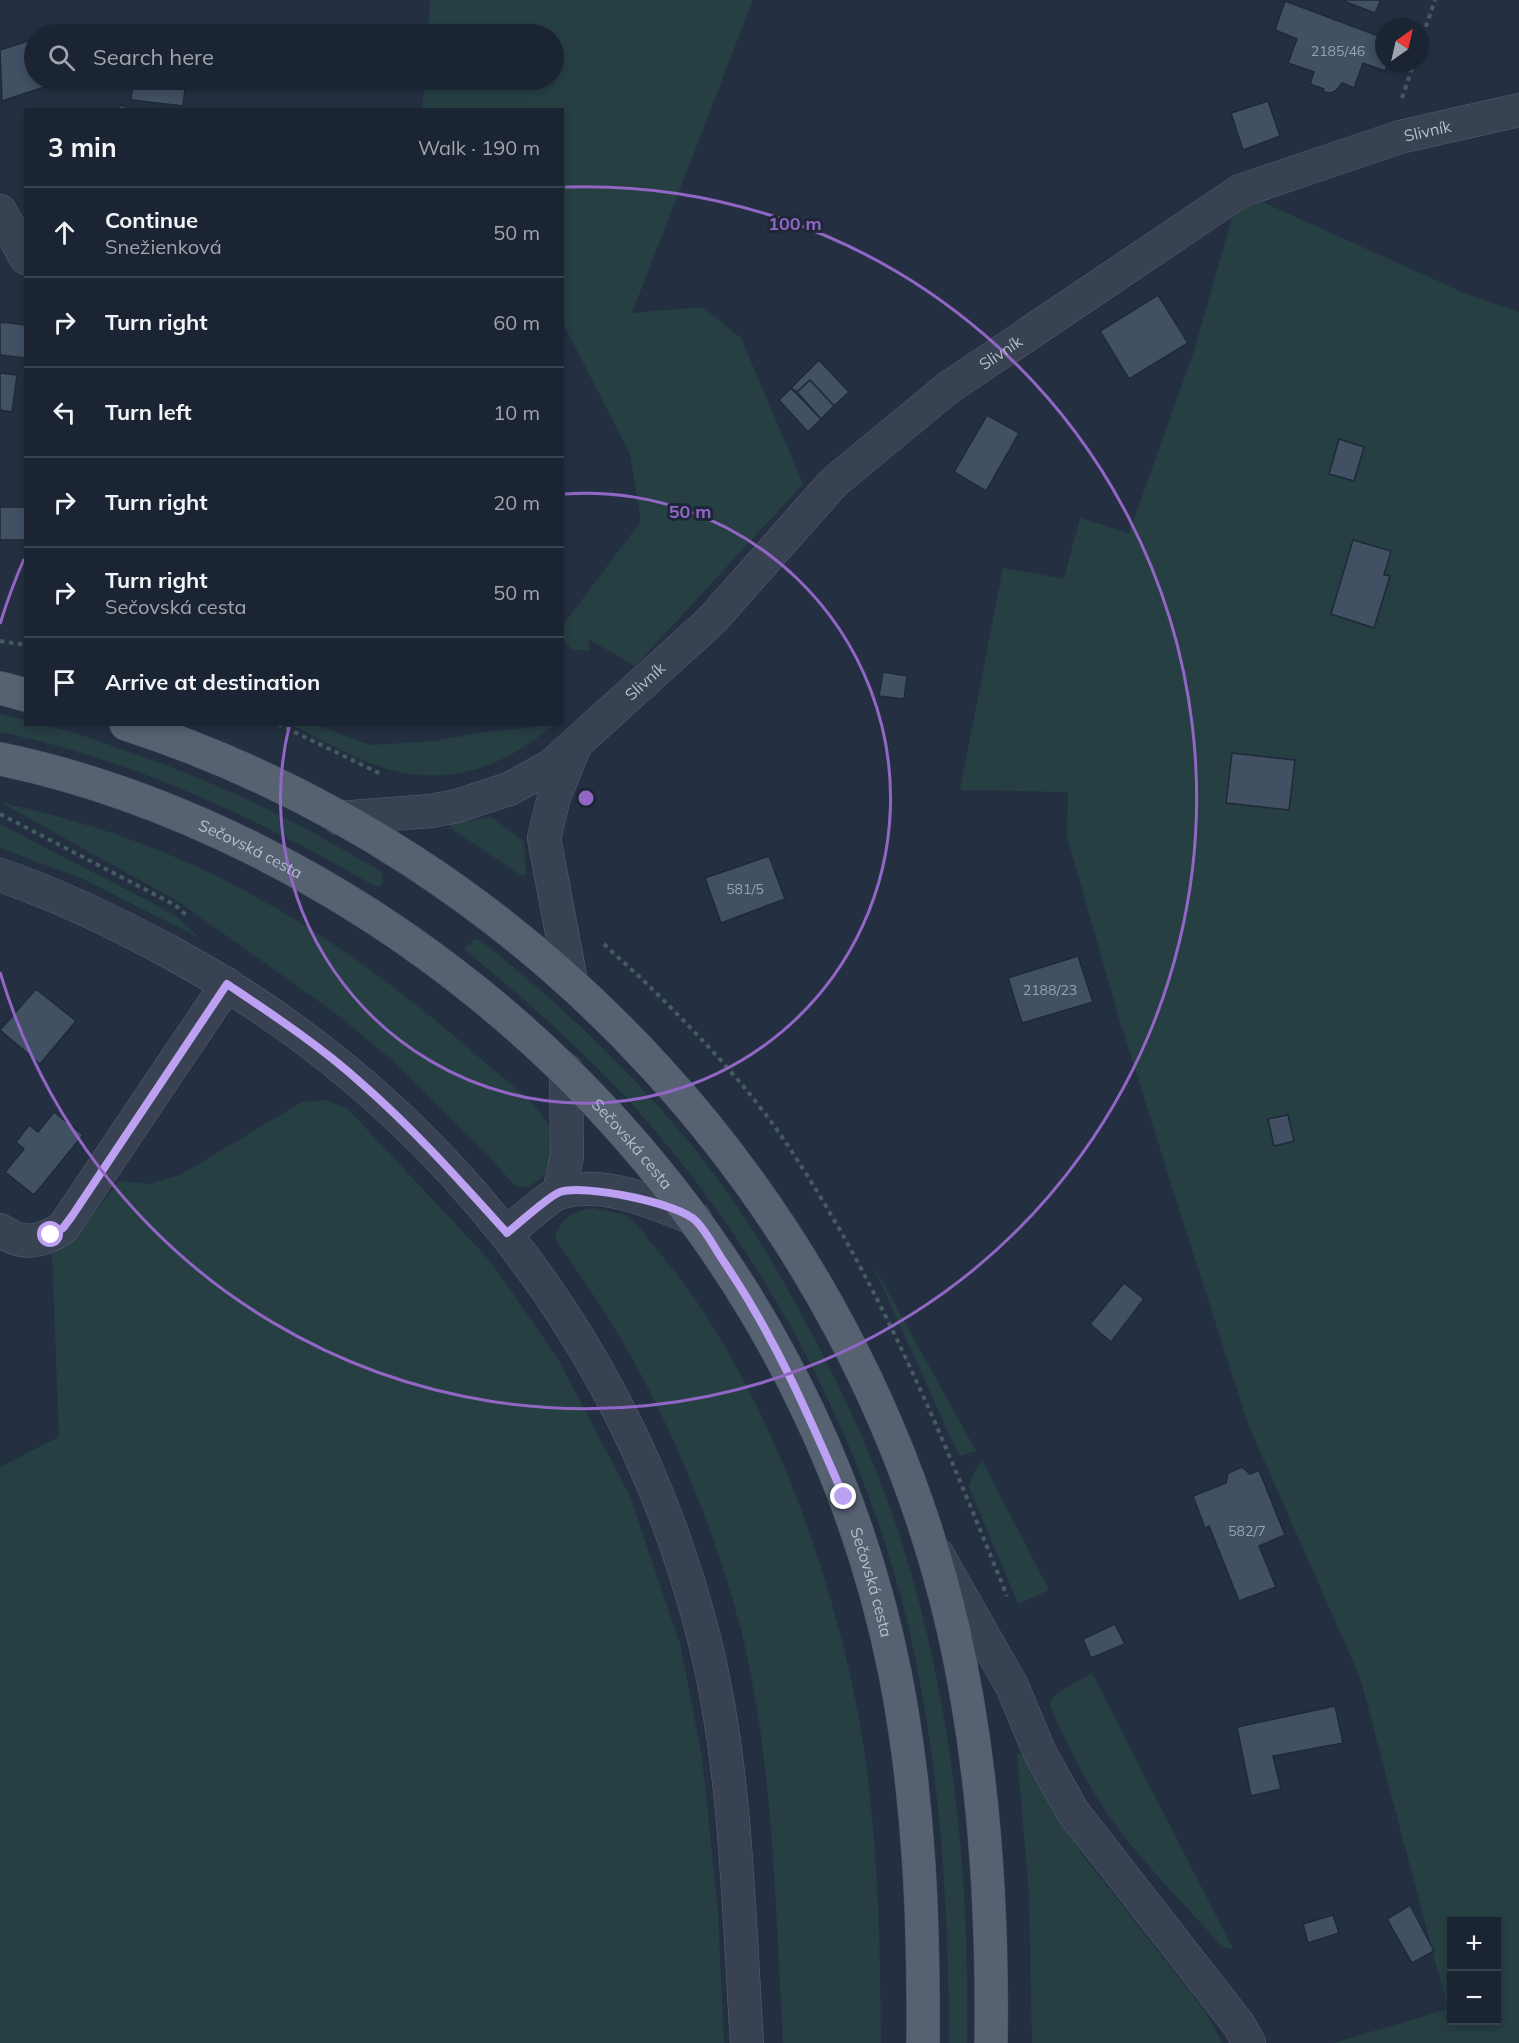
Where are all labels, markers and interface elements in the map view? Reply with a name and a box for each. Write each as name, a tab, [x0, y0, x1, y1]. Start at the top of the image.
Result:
north arrow	[1375, 18, 1429, 72]
search box	[24, 24, 564, 90]
icon: search	[45, 41, 78, 74]
house number: 2185/46	[1311, 42, 1365, 60]
text: Search here	[93, 43, 214, 71]
street label: Slivník	[1402, 116, 1454, 146]
text: 3 min	[48, 131, 117, 164]
text: Walk · 190 m	[418, 135, 540, 160]
text: Continue	[105, 206, 198, 234]
text: 100 m	[768, 212, 822, 235]
icon: ahead	[48, 216, 81, 249]
text: 50 m	[493, 220, 540, 245]
text: Snežienková	[105, 234, 222, 259]
icon: right	[48, 306, 81, 339]
text: Turn right	[105, 308, 208, 336]
text: 60 m	[493, 310, 540, 335]
street label: Slivník	[975, 331, 1027, 374]
icon: left	[48, 396, 81, 429]
text: Turn left	[105, 398, 192, 426]
text: 10 m	[493, 400, 540, 425]
icon: right	[48, 486, 81, 519]
text: Turn right	[105, 488, 208, 516]
text: 20 m	[493, 490, 540, 515]
text: 50 m	[669, 500, 711, 523]
text: Turn right	[105, 566, 208, 594]
icon: right	[48, 576, 81, 609]
text: 50 m	[493, 580, 540, 605]
text: Sečovská cesta	[105, 594, 247, 619]
street label: Slivník	[620, 657, 670, 704]
icon: arrive	[48, 666, 81, 699]
text: Arrive at destination	[105, 668, 320, 696]
centre of rings	[576, 788, 596, 808]
street label: Sečovská cesta	[196, 815, 306, 883]
house number: 581/5	[726, 880, 764, 898]
house number: 2188/23	[1023, 981, 1077, 999]
street label: Sečovská cesta	[588, 1094, 677, 1193]
route start	[37, 1221, 63, 1247]
route end	[830, 1483, 856, 1509]
house number: 582/7	[1228, 1522, 1266, 1540]
street label: Sečovská cesta	[846, 1525, 897, 1639]
map controls	[1447, 1917, 1501, 2025]
button: +	[1447, 1917, 1501, 1971]
button: −	[1447, 1971, 1501, 2025]

